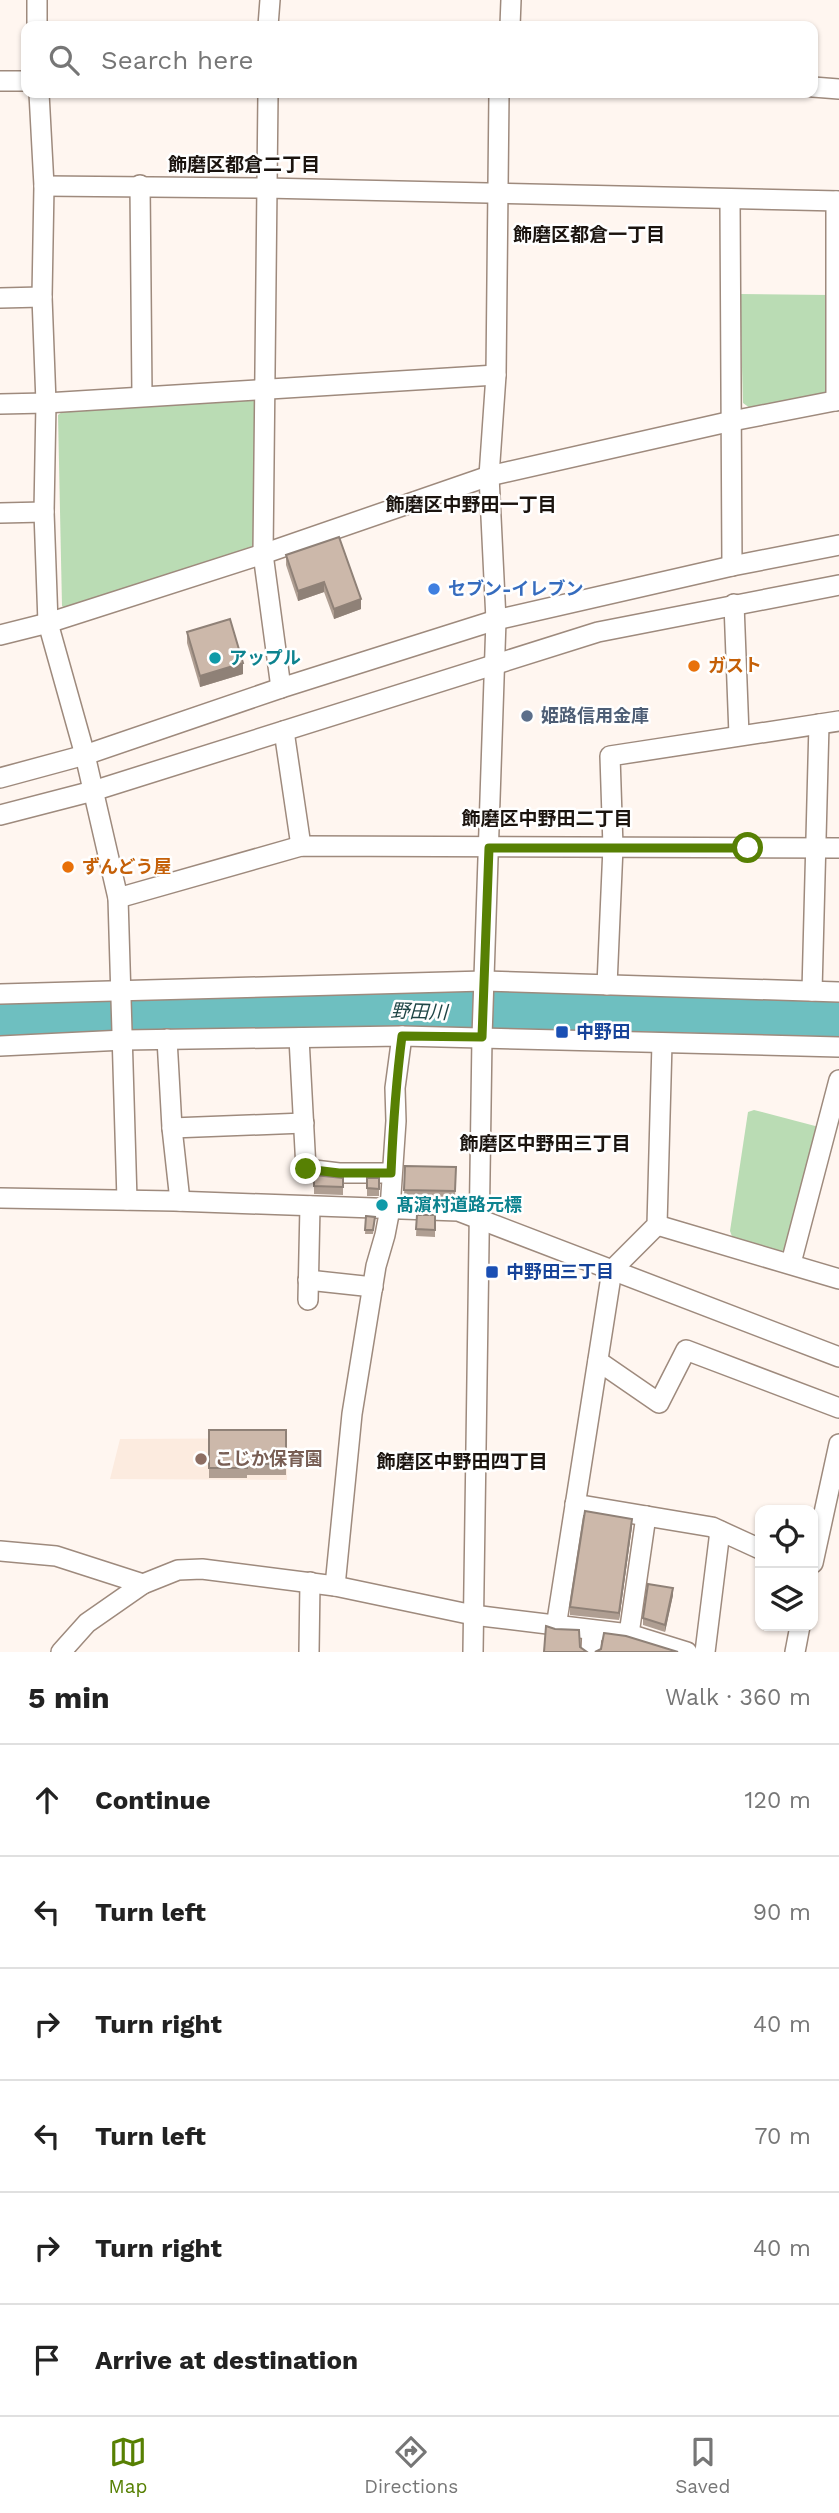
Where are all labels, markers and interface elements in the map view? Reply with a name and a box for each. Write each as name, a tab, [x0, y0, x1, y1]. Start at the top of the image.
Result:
search box	[21, 21, 818, 98]
icon: search	[45, 41, 83, 79]
text: Search here	[101, 45, 253, 75]
district label: 飾磨区都倉二丁目	[168, 153, 320, 176]
district label: 飾磨区都倉一丁目	[513, 223, 665, 246]
district label: 飾磨区中野田一丁目	[385, 493, 557, 516]
place label: セブン-イレブン	[448, 578, 584, 599]
marker: セブン-イレブン	[426, 581, 442, 597]
place label: アップル	[229, 647, 301, 668]
marker: アップル	[207, 650, 223, 666]
place label: ガスト	[708, 655, 762, 676]
marker: ガスト	[686, 658, 702, 674]
place label: 姫路信用金庫	[541, 705, 649, 726]
marker: 姫路信用金庫	[519, 708, 535, 724]
district label: 飾磨区中野田二丁目	[461, 807, 633, 830]
route start	[732, 832, 763, 863]
place label: ずんどう屋	[82, 856, 171, 877]
marker: ずんどう屋	[60, 859, 76, 875]
water label: 野田川	[390, 999, 450, 1024]
place label: 中野田	[576, 1021, 630, 1042]
marker: 中野田	[554, 1024, 570, 1040]
district label: 飾磨区中野田三丁目	[459, 1132, 631, 1155]
route end	[290, 1153, 321, 1184]
place label: 髙濵村道路元標	[396, 1194, 522, 1215]
marker: 髙濵村道路元標	[374, 1197, 390, 1213]
place label: 中野田三丁目	[506, 1261, 614, 1282]
marker: 中野田三丁目	[484, 1264, 500, 1280]
place label: こじか保育園	[215, 1448, 323, 1469]
district label: 飾磨区中野田四丁目	[376, 1450, 548, 1473]
marker: こじか保育園	[193, 1451, 209, 1467]
map controls	[755, 1505, 818, 1631]
button: locate	[755, 1505, 818, 1568]
button: layers	[755, 1568, 818, 1631]
text: 5 min	[28, 1680, 110, 1715]
text: Walk · 360 m	[665, 1684, 811, 1711]
icon: ahead	[28, 1781, 66, 1819]
text: Continue	[95, 1785, 211, 1815]
text: 120 m	[745, 1787, 811, 1814]
icon: left	[28, 1893, 66, 1931]
text: Turn left	[95, 1897, 206, 1927]
text: 90 m	[753, 1899, 811, 1926]
icon: right	[28, 2005, 66, 2043]
text: Turn right	[95, 2009, 222, 2039]
text: 40 m	[753, 2011, 811, 2038]
icon: left	[28, 2117, 66, 2155]
text: Turn left	[95, 2121, 206, 2151]
text: 70 m	[754, 2123, 811, 2150]
icon: right	[28, 2229, 66, 2267]
text: Turn right	[95, 2233, 222, 2263]
text: 40 m	[753, 2235, 811, 2262]
icon: arrive	[28, 2341, 66, 2379]
text: Arrive at destination	[95, 2345, 358, 2375]
tab: Map	[109, 2433, 147, 2498]
tab: Directions	[364, 2433, 458, 2498]
tab: Saved	[675, 2433, 730, 2498]

